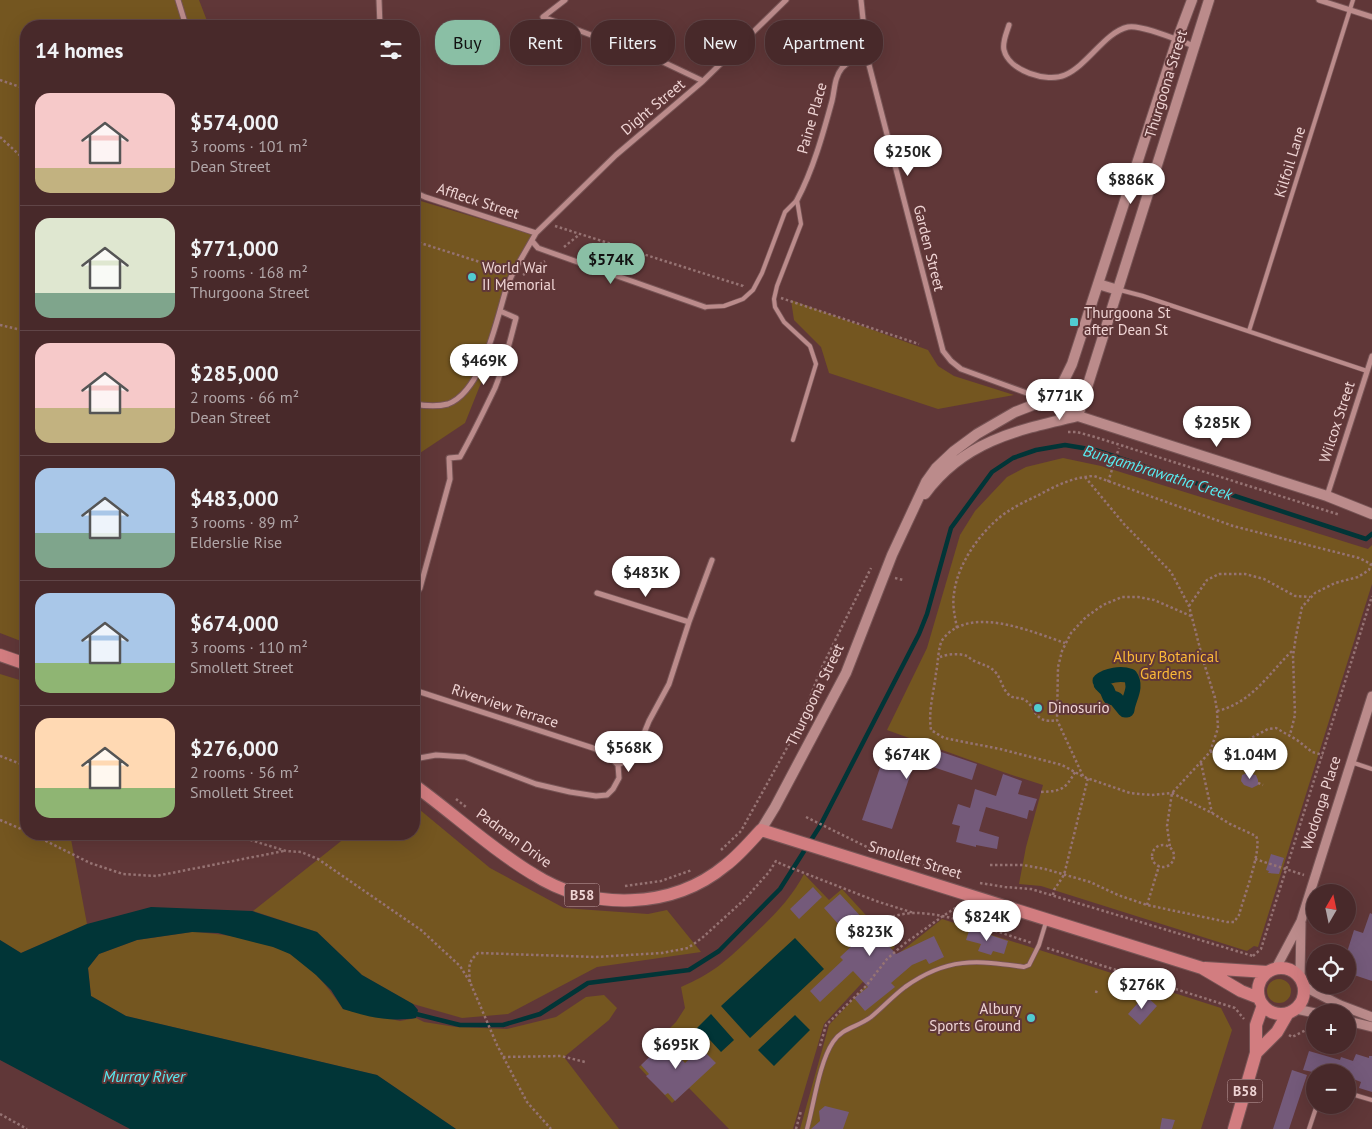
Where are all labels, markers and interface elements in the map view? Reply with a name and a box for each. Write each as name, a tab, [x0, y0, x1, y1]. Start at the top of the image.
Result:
chip: Buy	[435, 20, 500, 65]
chip: Rent	[510, 20, 581, 65]
chip: Filters	[591, 20, 675, 65]
chip: New	[685, 20, 755, 65]
chip: Apartment	[765, 20, 883, 65]
street label: Thurgoona Street	[1140, 28, 1191, 140]
icon: filters	[377, 36, 405, 64]
text: 14 homes	[35, 37, 123, 64]
street label: Dight Street	[617, 74, 688, 139]
street label: Paine Place	[792, 80, 831, 156]
text: $574,000	[190, 109, 279, 136]
icon: home	[75, 113, 135, 173]
street label: Kilfoil Lane	[1270, 124, 1309, 200]
pin: $250K	[873, 134, 943, 177]
text: 3 rooms · 101 m²	[190, 136, 308, 156]
text: $250K	[885, 141, 931, 161]
text: Dean Street	[190, 156, 270, 176]
pin: $886K	[1096, 162, 1166, 205]
text: $886K	[1108, 169, 1154, 189]
street label: Affleck Street	[435, 178, 522, 223]
street label: Garden Street	[910, 203, 949, 293]
text: $771,000	[190, 235, 279, 262]
icon: home	[75, 238, 135, 298]
pin: $574K	[576, 242, 646, 285]
text: $574K	[588, 249, 634, 269]
place label: World War II Memorial	[482, 258, 556, 294]
text: 5 rooms · 168 m²	[190, 262, 308, 282]
marker: World War II Memorial	[466, 271, 478, 283]
text: Thurgoona Street	[190, 282, 309, 302]
place label: Thurgoona St after Dean St	[1084, 303, 1171, 339]
marker: Thurgoona St after Dean St	[1068, 316, 1080, 328]
pin: $469K	[449, 344, 519, 386]
text: $469K	[461, 350, 507, 370]
text: $285,000	[190, 360, 279, 387]
icon: home	[75, 363, 135, 423]
pin: $771K	[1025, 378, 1095, 421]
street label: Wilcox Street	[1314, 379, 1359, 465]
text: $771K	[1037, 385, 1083, 405]
text: 2 rooms · 66 m²	[190, 387, 299, 407]
pin: $285K	[1182, 406, 1252, 448]
text: Dean Street	[190, 407, 270, 427]
text: $285K	[1194, 412, 1240, 432]
water label: Bungambrawatha Creek	[1081, 440, 1236, 504]
text: $483,000	[190, 485, 279, 512]
icon: home	[75, 488, 135, 548]
text: 3 rooms · 89 m²	[190, 512, 299, 532]
text: Elderslie Rise	[190, 532, 282, 552]
pin: $483K	[611, 556, 681, 598]
text: $483K	[623, 562, 669, 582]
text: $674,000	[190, 610, 279, 637]
icon: home	[75, 613, 135, 673]
text: 3 rooms · 110 m²	[190, 637, 308, 657]
street label: Thurgoona Street	[782, 640, 848, 749]
park label: Albury Botanical Gardens	[1113, 647, 1219, 683]
text: Smollett Street	[190, 657, 294, 677]
street label: Riverview Terrace	[449, 679, 561, 732]
place label: Dinosurio	[1048, 698, 1110, 717]
marker: Dinosurio	[1032, 702, 1044, 714]
pin: $568K	[594, 730, 664, 773]
text: $276,000	[190, 735, 279, 762]
text: $568K	[606, 737, 652, 757]
icon: home	[75, 738, 135, 798]
pin: $674K	[872, 738, 942, 780]
pin: $1.04M	[1209, 738, 1291, 780]
text: $674K	[884, 744, 930, 764]
text: $1.04M	[1223, 744, 1277, 764]
street label: Wodonga Place	[1296, 753, 1345, 852]
text: 2 rooms · 56 m²	[190, 762, 299, 782]
text: Smollett Street	[190, 782, 294, 802]
street label: Padman Drive	[473, 804, 556, 871]
street label: Smollett Street	[866, 836, 964, 883]
road number: B58	[564, 884, 600, 906]
north arrow	[1306, 884, 1356, 934]
map controls	[1306, 884, 1356, 1114]
pin: $824K	[952, 900, 1022, 942]
text: $824K	[964, 906, 1010, 926]
pin: $823K	[835, 914, 905, 957]
text: $823K	[847, 921, 893, 941]
button: locate	[1306, 944, 1356, 994]
pin: $276K	[1107, 968, 1177, 1010]
text: $276K	[1119, 974, 1165, 994]
place label: Albury Sports Ground	[929, 999, 1021, 1035]
button: +	[1306, 1004, 1356, 1054]
marker: Albury Sports Ground	[1025, 1012, 1037, 1024]
pin: $695K	[641, 1028, 711, 1070]
text: $695K	[653, 1034, 699, 1054]
button: −	[1306, 1064, 1356, 1114]
water label: Murray River	[103, 1066, 187, 1086]
road number: B58	[1228, 1080, 1262, 1102]

